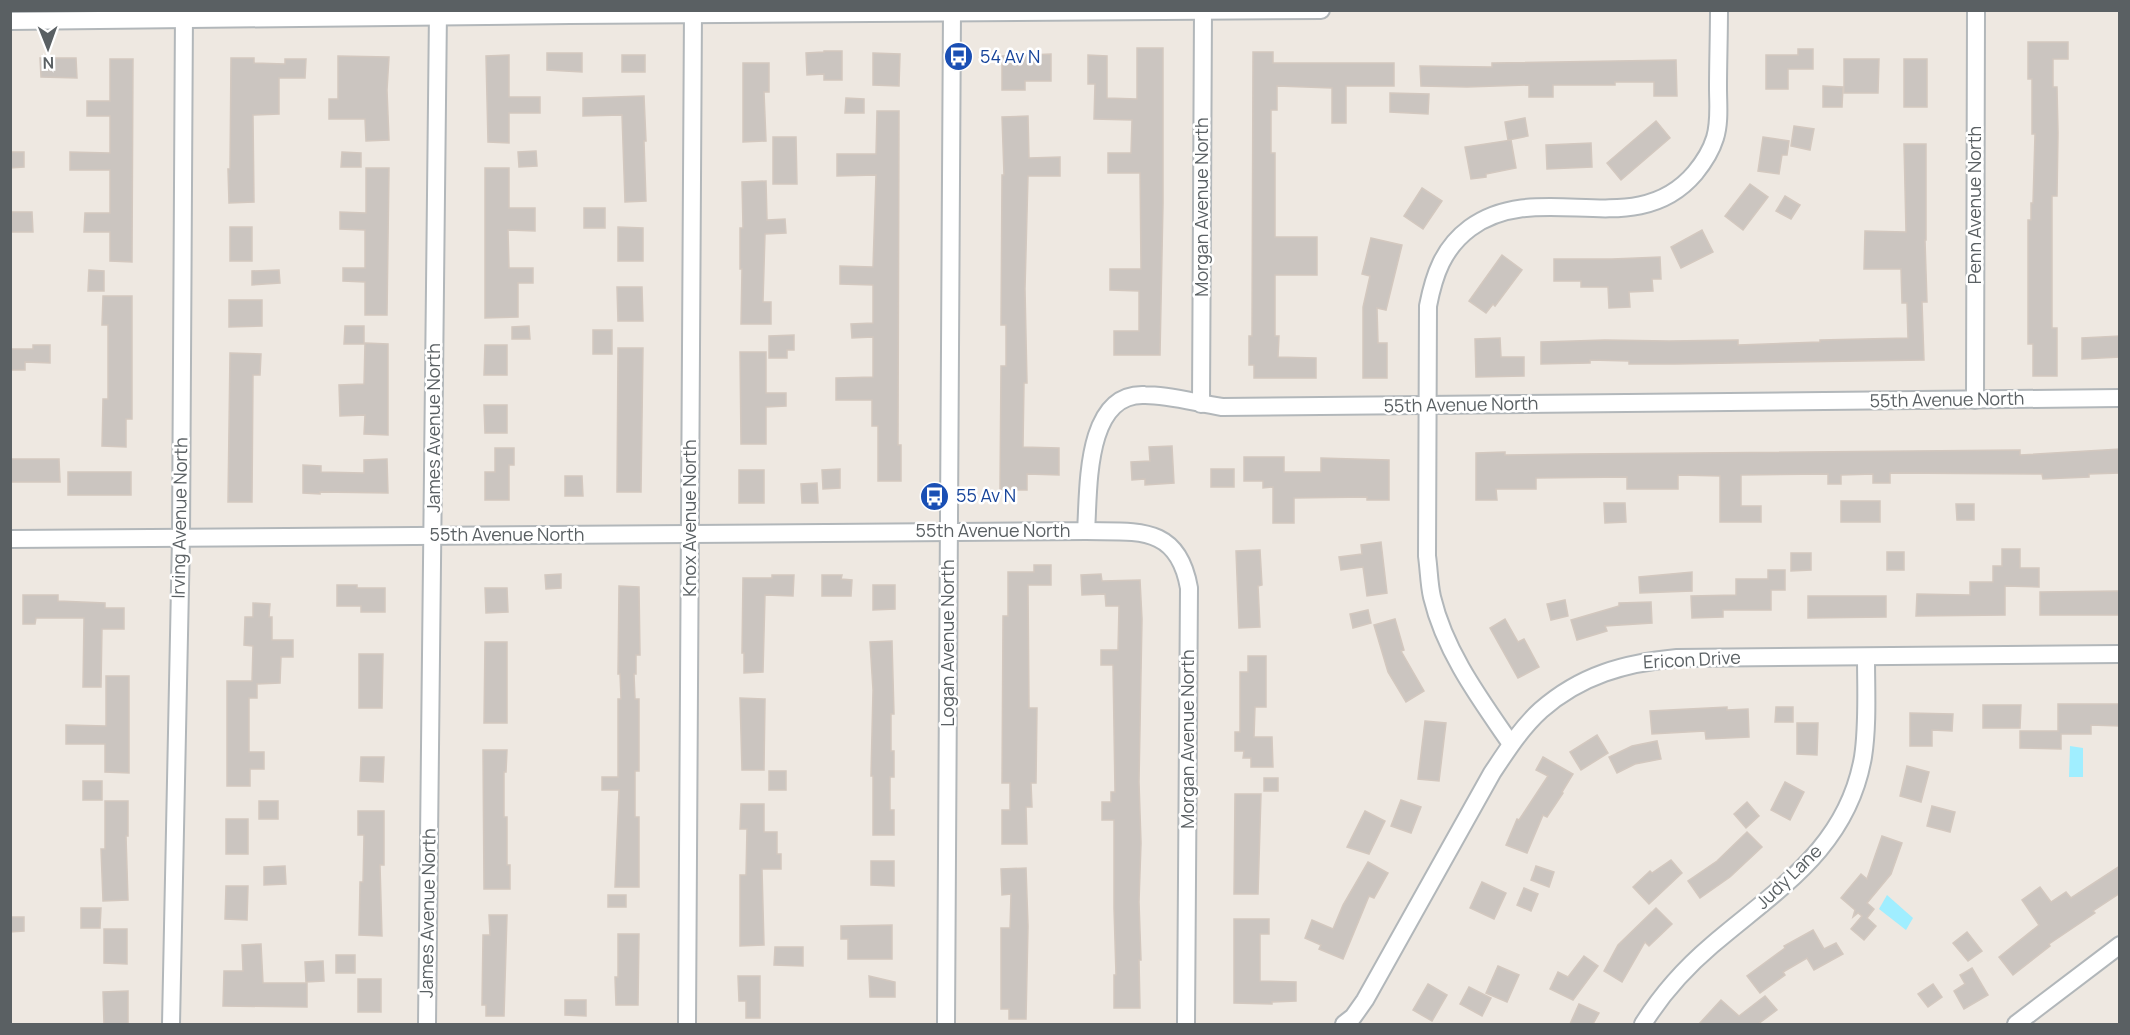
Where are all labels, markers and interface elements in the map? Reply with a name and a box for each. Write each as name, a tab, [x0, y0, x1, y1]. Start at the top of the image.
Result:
north arrow	[18, 18, 78, 78]
bus stop icon: 54 Av N	[943, 41, 975, 73]
place label: 54 Av N	[980, 44, 1040, 68]
text: N	[42, 52, 54, 74]
street label: Morgan Avenue North	[1189, 117, 1213, 297]
street label: Penn Avenue North	[1962, 126, 1986, 284]
street label: James Avenue North	[421, 343, 445, 513]
street label: 55th Avenue North	[1869, 386, 2025, 412]
street label: 55th Avenue North	[1383, 391, 1539, 417]
street label: Irving Avenue North	[166, 437, 192, 599]
street label: Knox Avenue North	[677, 439, 701, 597]
bus stop icon: 55 Av N	[919, 480, 951, 512]
place label: 55 Av N	[956, 483, 1016, 507]
street label: 55th Avenue North	[916, 518, 1070, 542]
street label: 55th Avenue North	[430, 522, 584, 546]
street label: Logan Avenue North	[935, 559, 959, 727]
street label: Ericon Drive	[1643, 644, 1741, 674]
street label: Morgan Avenue North	[1175, 649, 1199, 829]
street label: James Avenue North	[414, 828, 440, 998]
street label: Judy Lane	[1750, 839, 1827, 914]

